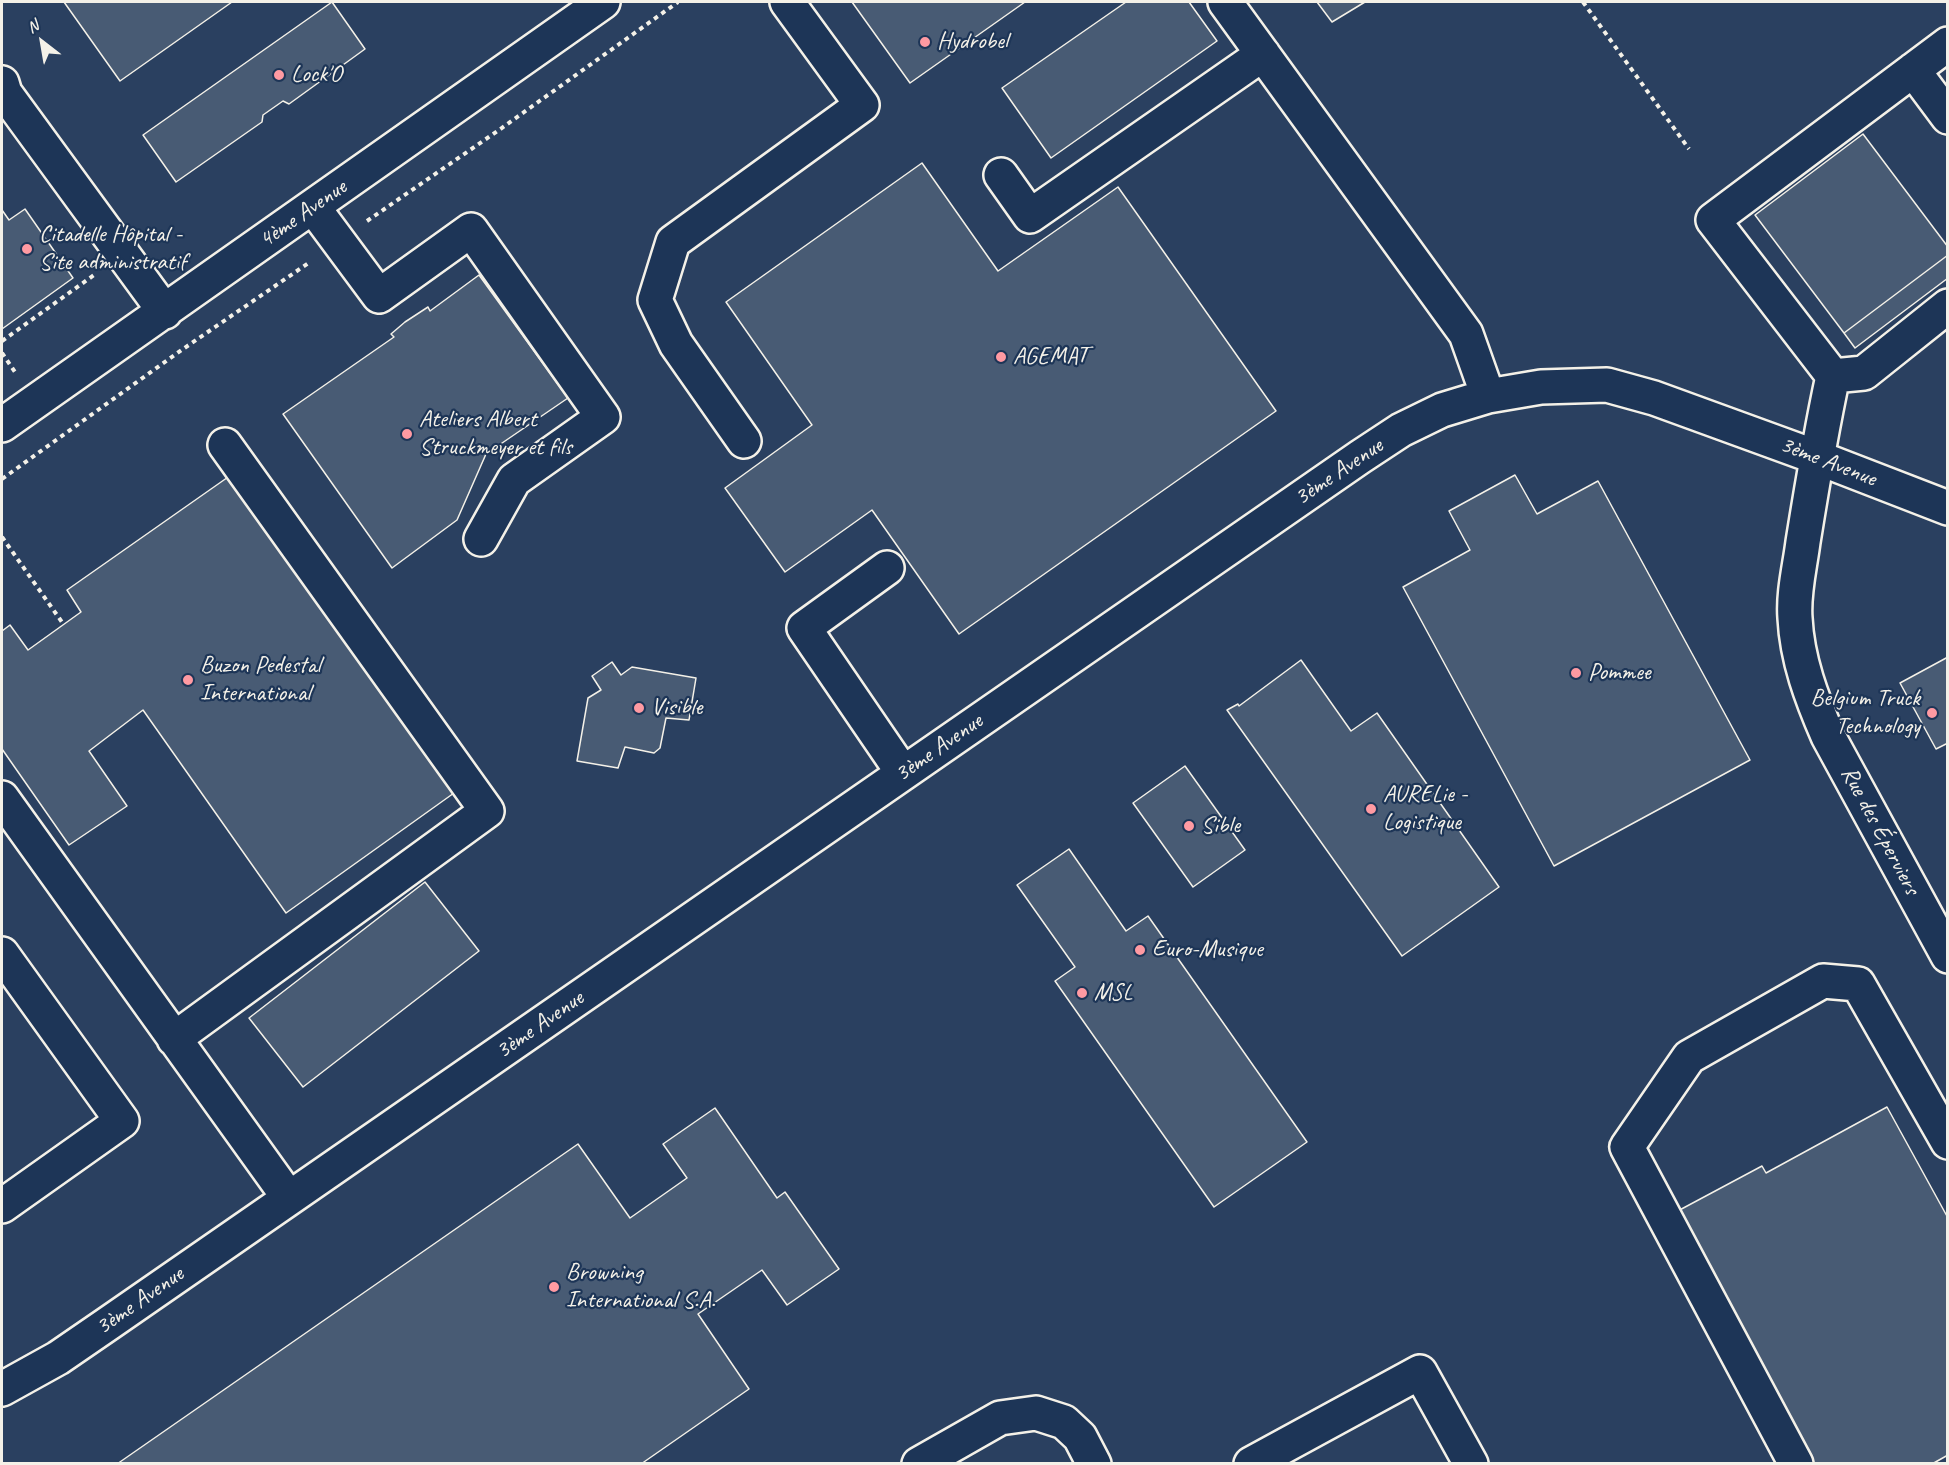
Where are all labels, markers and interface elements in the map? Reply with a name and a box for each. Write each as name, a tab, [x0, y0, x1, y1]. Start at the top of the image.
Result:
north arrow	[12, 12, 72, 72]
text: N	[23, 15, 42, 38]
place label: Hydrobel	[937, 28, 1008, 56]
marker: Hydrobel	[918, 35, 932, 49]
place label: Lock'O	[291, 61, 342, 89]
marker: Lock'O	[272, 68, 286, 82]
street label: 4ème Avenue	[253, 173, 353, 255]
place label: Citadelle Hôpital - Site administratif	[39, 221, 186, 277]
marker: Citadelle Hôpital - Site administratif	[20, 242, 34, 256]
place label: AGEMAT	[1013, 343, 1088, 371]
marker: AGEMAT	[994, 350, 1008, 364]
place label: Ateliers Albert Struckmeyer et fils	[419, 406, 572, 462]
marker: Ateliers Albert Struckmeyer et fils	[400, 427, 414, 441]
street label: 3ème Avenue	[1776, 430, 1880, 494]
street label: 3ème Avenue	[1289, 432, 1389, 512]
place label: Buzon Pedestal International	[200, 652, 320, 708]
place label: Pommee	[1588, 659, 1651, 687]
marker: Pommee	[1569, 666, 1583, 680]
marker: Buzon Pedestal International	[181, 673, 195, 687]
place label: Belgium Truck Technology	[1811, 685, 1920, 741]
place label: Visible	[651, 694, 702, 722]
marker: Visible	[632, 701, 646, 715]
marker: Belgium Truck Technology	[1925, 706, 1939, 720]
street label: 3ème Avenue	[889, 707, 989, 789]
street label: Rue des Éperviers	[1834, 762, 1926, 900]
place label: AURELie - Logistique	[1383, 781, 1467, 837]
marker: AURELie - Logistique	[1364, 802, 1378, 816]
place label: Sible	[1201, 812, 1240, 840]
marker: Sible	[1182, 819, 1196, 833]
place label: Euro-Musique	[1152, 936, 1263, 964]
marker: Euro-Musique	[1133, 943, 1147, 957]
place label: MSL	[1094, 979, 1132, 1007]
street label: 3ème Avenue	[490, 984, 590, 1066]
marker: MSL	[1075, 986, 1089, 1000]
place label: Browning International S.A.	[566, 1259, 715, 1315]
street label: 3ème Avenue	[90, 1260, 190, 1342]
marker: Browning International S.A.	[547, 1280, 561, 1294]

